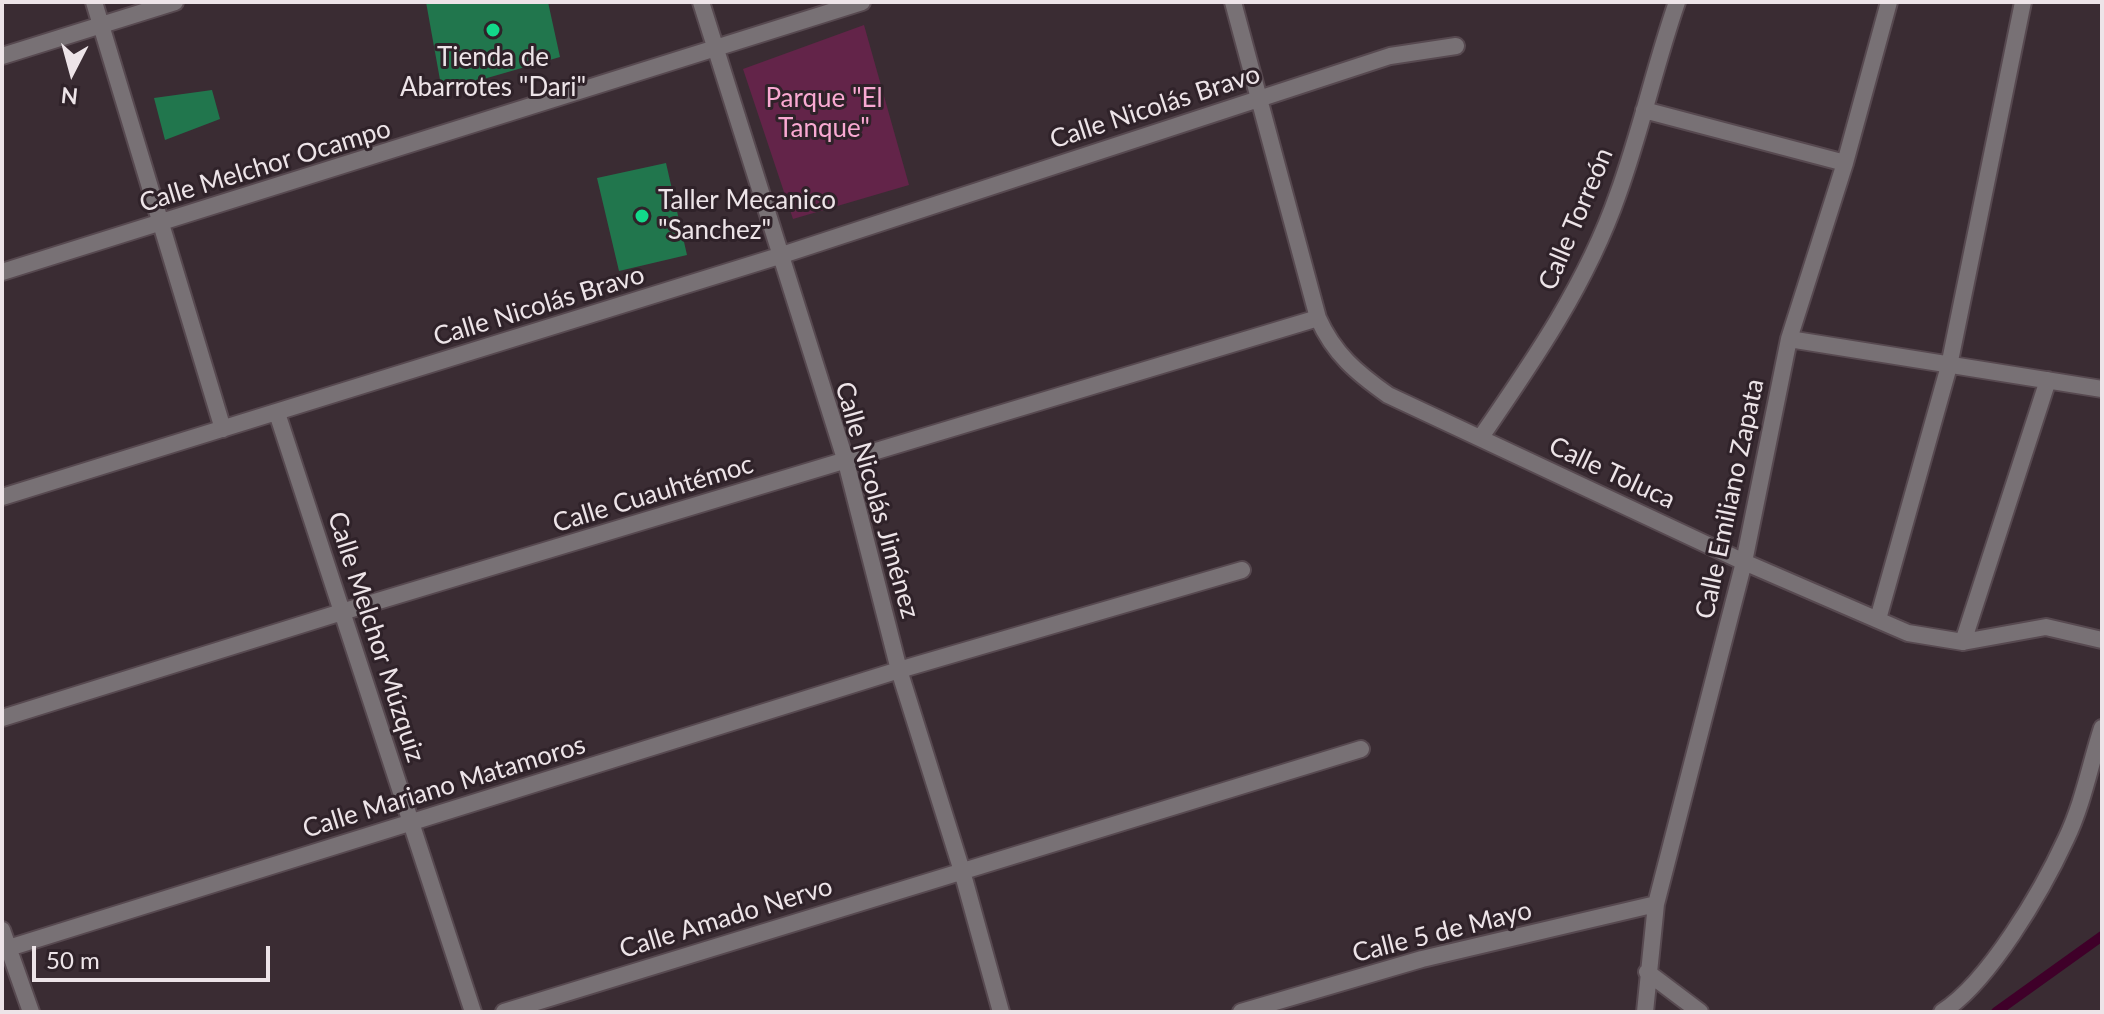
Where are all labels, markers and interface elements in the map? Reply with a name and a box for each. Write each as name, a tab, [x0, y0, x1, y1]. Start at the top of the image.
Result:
marker: Tienda de Abarrotes "Dari"	[484, 21, 502, 39]
north arrow	[32, 32, 112, 112]
place label: Tienda de Abarrotes "Dari"	[400, 42, 586, 104]
street label: Calle Nicolás Bravo	[1046, 58, 1264, 156]
text: N	[60, 82, 79, 111]
park label: Parque "El Tanque"	[765, 83, 883, 144]
street label: Calle Melchor Ocampo	[136, 113, 394, 219]
street label: Calle Torreón	[1532, 143, 1620, 295]
place label: Taller Mecanico "Sanchez"	[658, 185, 836, 246]
marker: Taller Mecanico "Sanchez"	[633, 207, 651, 225]
street label: Calle Nicolás Bravo	[430, 259, 648, 353]
street label: Calle Emiliano Zapata	[1689, 376, 1771, 622]
street label: Calle Nicolás Jiménez	[828, 378, 926, 622]
street label: Calle Toluca	[1544, 430, 1680, 516]
street label: Calle Cuauhtémoc	[549, 449, 757, 539]
street label: Calle Melchor Múzquiz	[321, 508, 431, 766]
street label: Calle Mariano Matamoros	[299, 729, 589, 845]
street label: Calle Amado Nervo	[616, 871, 836, 965]
street label: Calle 5 de Mayo	[1349, 895, 1535, 969]
scale bar	[36, 930, 274, 980]
text: 50 m	[46, 945, 100, 974]

